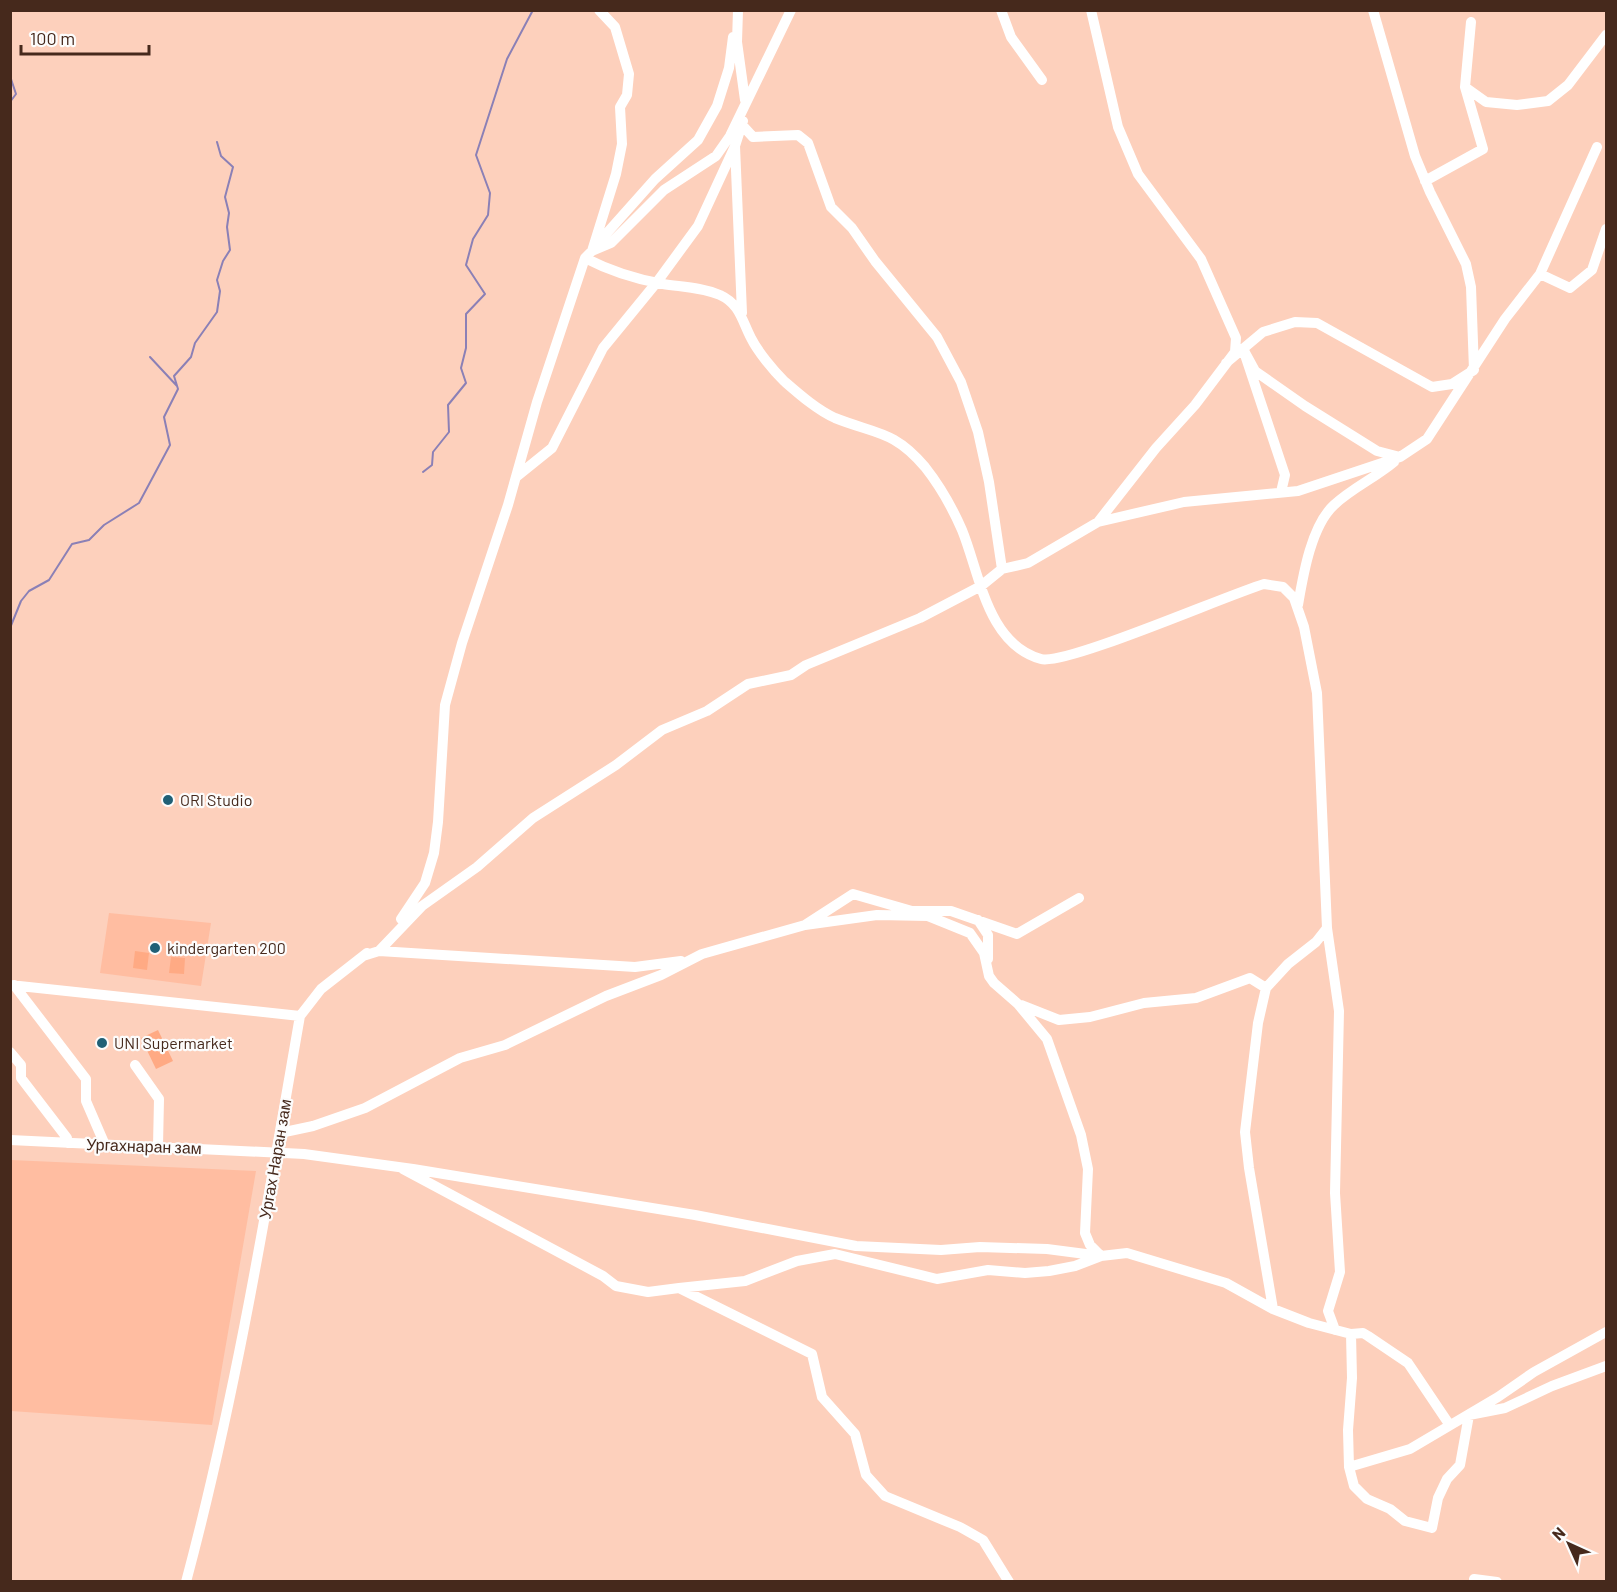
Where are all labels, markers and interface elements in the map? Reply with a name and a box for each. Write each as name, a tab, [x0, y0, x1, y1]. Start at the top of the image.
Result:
scale bar	[21, 18, 148, 56]
text: 100 m	[30, 27, 75, 49]
place label: ORI Studio	[180, 790, 252, 809]
marker: ORI Studio	[161, 793, 175, 807]
place label: kindergarten 200	[167, 938, 286, 957]
marker: kindergarten 200	[148, 941, 162, 955]
place label: UNI Supermarket	[114, 1033, 233, 1052]
marker: UNI Supermarket	[95, 1036, 109, 1050]
street label: Ургах Наран зам	[255, 1097, 294, 1220]
street label: Ургахнаран зам	[86, 1134, 202, 1157]
north arrow	[1539, 1514, 1599, 1574]
text: N	[1548, 1523, 1569, 1544]

